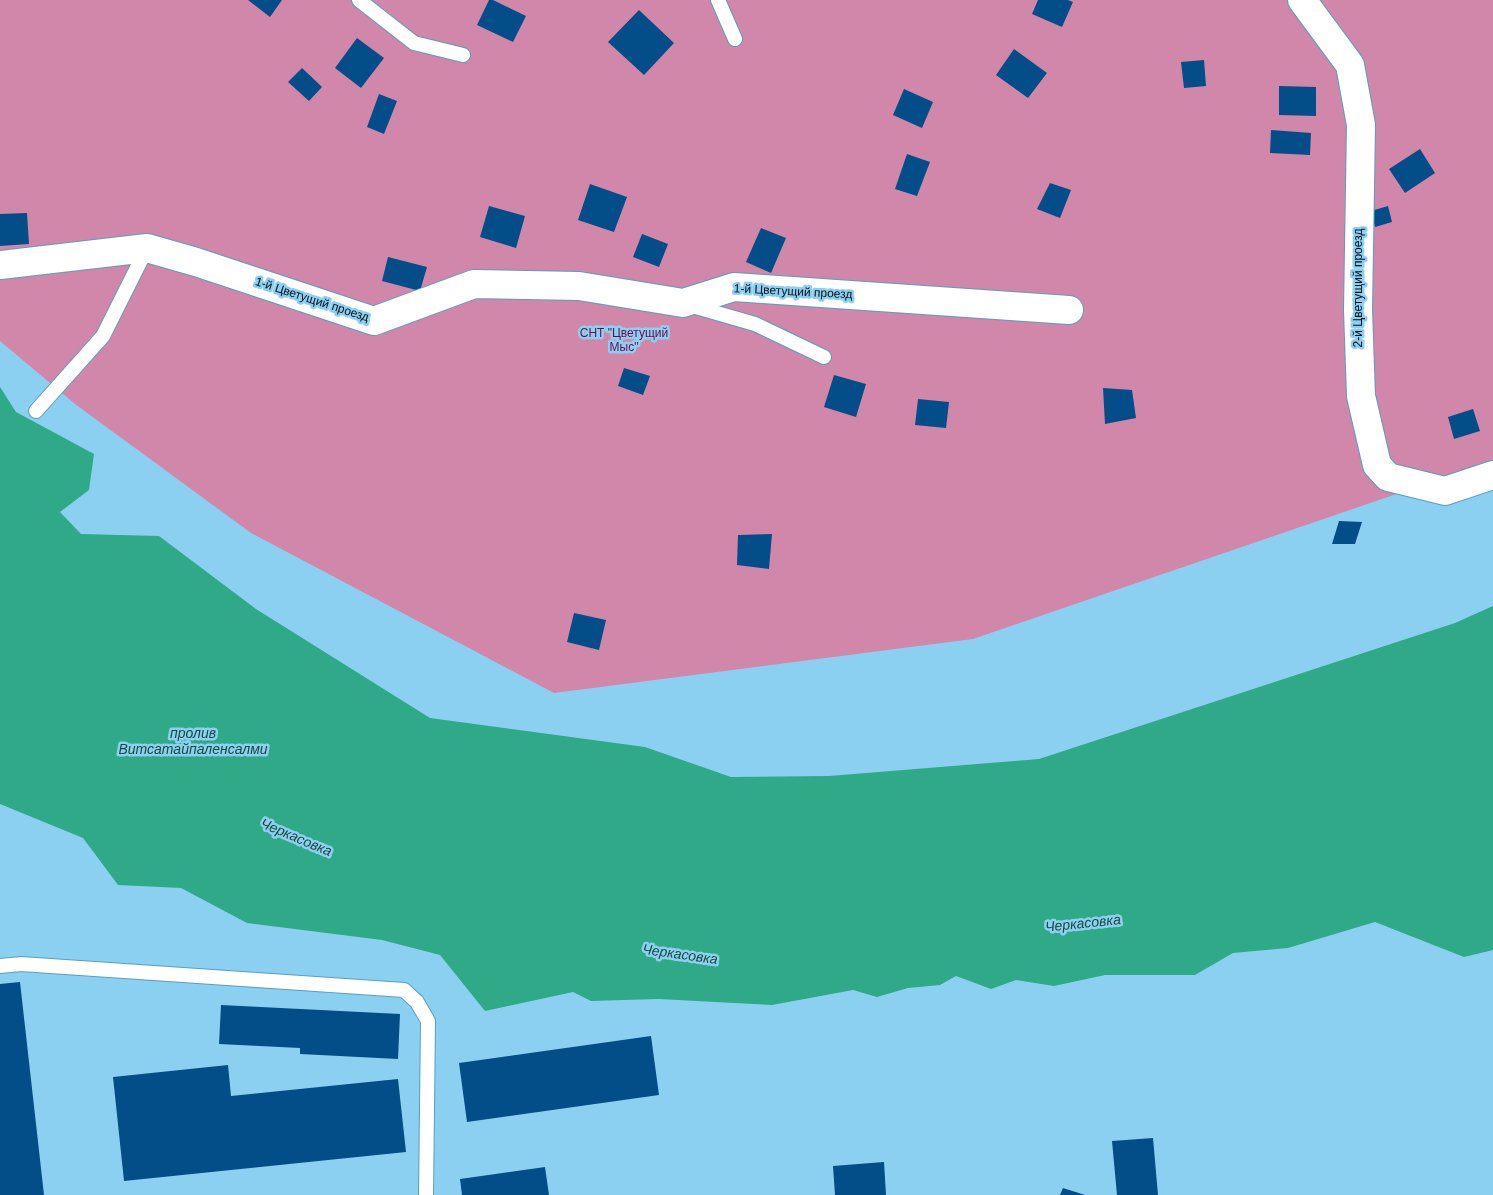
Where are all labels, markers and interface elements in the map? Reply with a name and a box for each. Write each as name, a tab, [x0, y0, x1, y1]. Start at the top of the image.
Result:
street label: 2-й Цветущий проезд	[1352, 229, 1366, 347]
street label: 1-й Цветущий проезд	[253, 275, 371, 325]
street label: 1-й Цветущий проезд	[733, 282, 853, 302]
park label: СНТ "Цветущий Мыс"	[580, 327, 668, 355]
water label: пролив Витсатайпаленсалми	[118, 726, 268, 759]
water label: Черкасовка	[258, 815, 334, 861]
water label: Черкасовка	[1044, 912, 1122, 936]
water label: Черкасовка	[641, 941, 719, 969]

